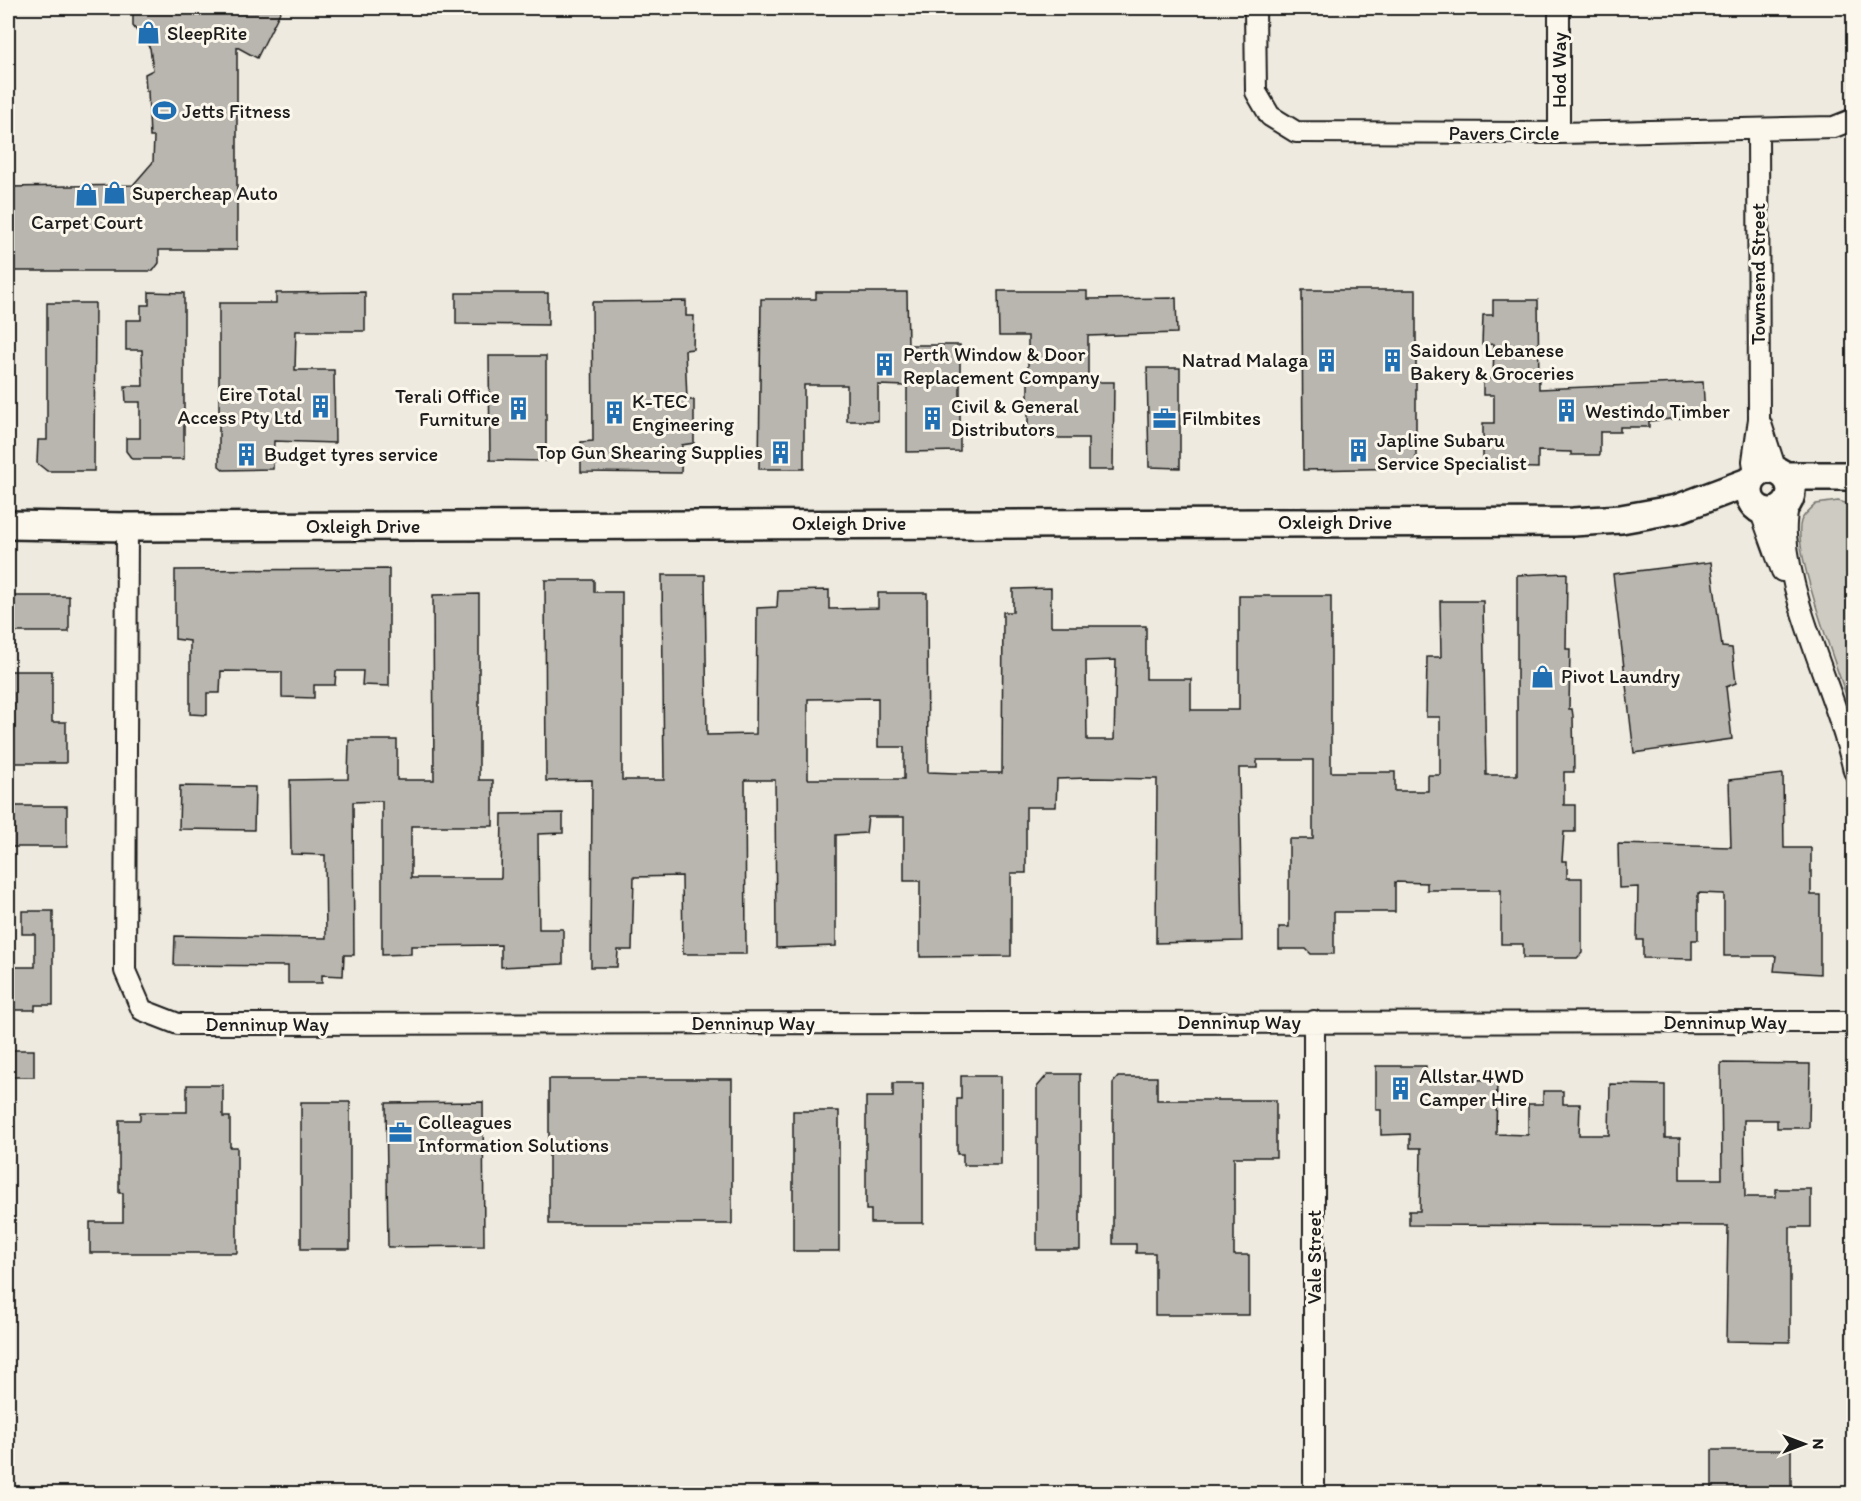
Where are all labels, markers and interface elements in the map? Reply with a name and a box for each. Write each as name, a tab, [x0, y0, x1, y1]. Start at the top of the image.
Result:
shop icon: SleepRite	[136, 20, 162, 46]
place label: SleepRite	[167, 21, 247, 45]
street label: Hod Way	[1547, 31, 1571, 108]
sports icon: Jetts Fitness	[151, 98, 177, 124]
place label: Jetts Fitness	[182, 99, 291, 123]
street label: Pavers Circle	[1448, 121, 1560, 145]
shop icon: Supercheap Auto	[101, 180, 127, 206]
place label: Supercheap Auto	[132, 181, 278, 205]
shop icon: Carpet Court	[74, 182, 100, 208]
street label: Townsend Street	[1746, 202, 1770, 345]
place label: Carpet Court	[31, 210, 144, 234]
place label: Saidoun Lebanese Bakery & Groceries	[1410, 338, 1574, 385]
place label: Perth Window & Door Replacement Company	[903, 342, 1100, 389]
building icon: Natrad Malaga	[1313, 347, 1339, 373]
place label: Natrad Malaga	[1182, 348, 1308, 372]
building icon: Saidoun Lebanese Bakery & Groceries	[1379, 348, 1405, 374]
building icon: Perth Window & Door Replacement Company	[872, 352, 898, 378]
place label: Eire Total Access Pty Ltd	[178, 382, 302, 429]
place label: Terali Office Furniture	[395, 384, 500, 431]
place label: K-TEC Engineering	[632, 389, 735, 436]
building icon: Eire Total Access Pty Ltd	[307, 393, 333, 419]
place label: Civil & General Distributors	[951, 394, 1079, 441]
building icon: Terali Office Furniture	[505, 395, 531, 421]
building icon: Westindo Timber	[1554, 398, 1580, 424]
place label: Westindo Timber	[1585, 399, 1730, 423]
building icon: K-TEC Engineering	[601, 400, 627, 426]
building icon: Civil & General Distributors	[920, 405, 946, 431]
office icon: Filmbites	[1151, 405, 1177, 431]
place label: Filmbites	[1182, 406, 1261, 430]
place label: Japline Subaru Service Specialist	[1377, 428, 1527, 475]
building icon: Japline Subaru Service Specialist	[1346, 438, 1372, 464]
building icon: Top Gun Shearing Supplies	[768, 439, 794, 465]
place label: Top Gun Shearing Supplies	[536, 440, 763, 464]
building icon: Budget tyres service	[233, 441, 259, 467]
place label: Budget tyres service	[264, 442, 438, 466]
street label: Oxleigh Drive	[1278, 510, 1392, 534]
street label: Oxleigh Drive	[792, 511, 906, 535]
street label: Oxleigh Drive	[306, 514, 420, 538]
shop icon: Pivot Laundry	[1530, 663, 1556, 689]
place label: Pivot Laundry	[1561, 664, 1680, 688]
street label: Denninup Way	[1177, 1010, 1301, 1034]
street label: Denninup Way	[1663, 1010, 1787, 1034]
street label: Denninup Way	[691, 1011, 815, 1035]
street label: Denninup Way	[205, 1012, 329, 1036]
place label: Allstar 4WD Camper Hire	[1419, 1064, 1527, 1111]
building icon: Allstar 4WD Camper Hire	[1388, 1075, 1414, 1101]
place label: Colleagues Information Solutions	[418, 1110, 609, 1157]
office icon: Colleagues Information Solutions	[387, 1120, 413, 1146]
street label: Vale Street	[1302, 1210, 1326, 1304]
north arrow	[1774, 1414, 1834, 1474]
text: N	[1809, 1439, 1828, 1449]

